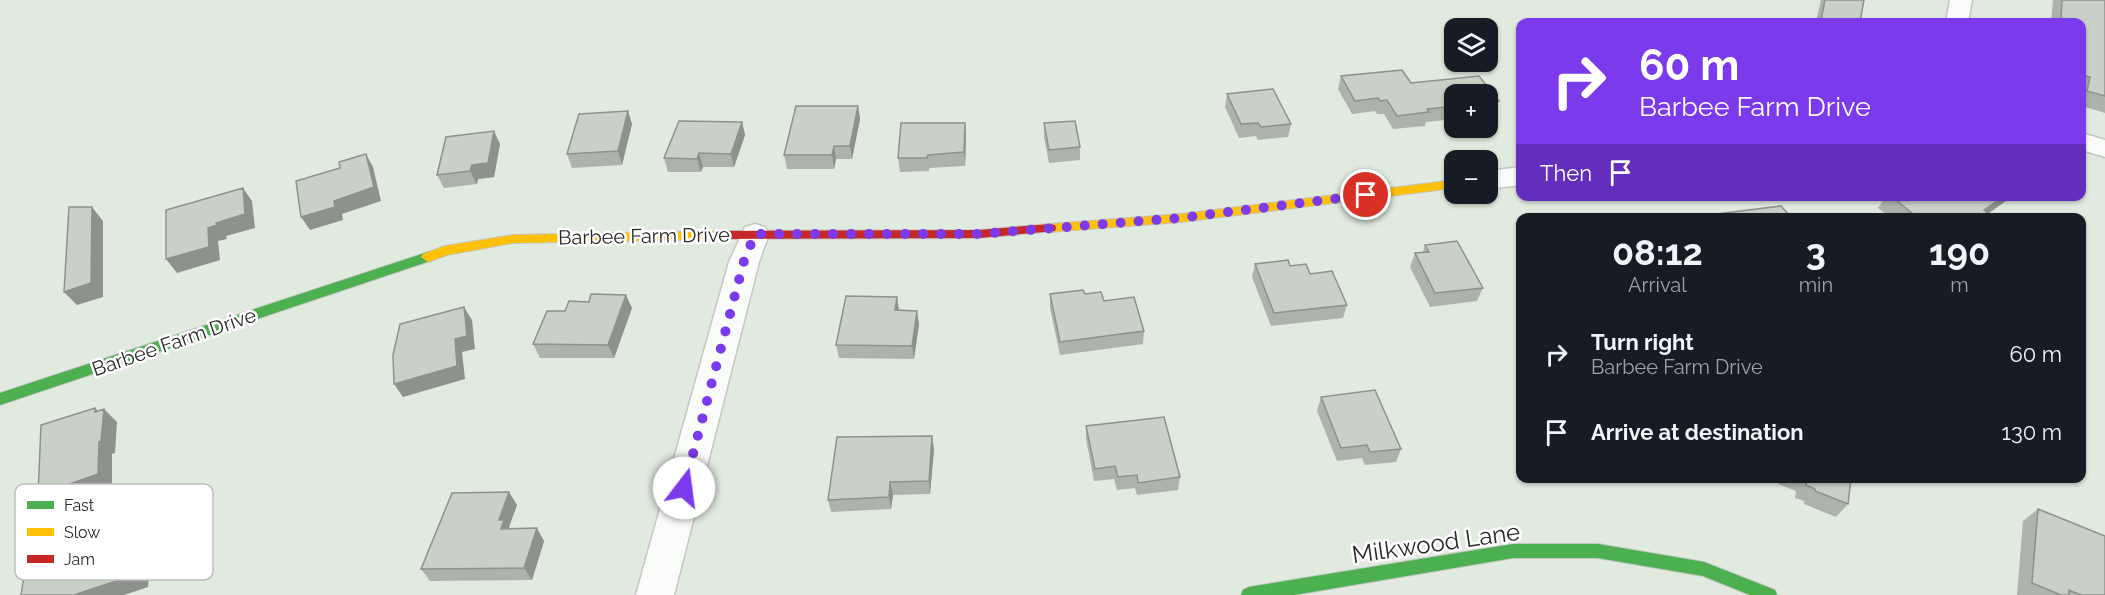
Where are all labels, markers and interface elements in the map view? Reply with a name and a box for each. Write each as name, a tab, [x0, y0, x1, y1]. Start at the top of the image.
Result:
map controls	[1444, 18, 1498, 204]
button: layers	[1444, 18, 1498, 72]
text: 60 m	[1639, 41, 1739, 90]
icon: right	[1540, 42, 1618, 120]
button: +	[1444, 84, 1498, 138]
text: Barbee Farm Drive	[1639, 91, 1871, 122]
button: −	[1444, 150, 1498, 204]
icon: arrive	[1604, 156, 1637, 189]
text: Then	[1540, 160, 1592, 186]
pin	[1340, 169, 1391, 220]
icon: arrive	[1349, 178, 1382, 211]
street label: Barbee Farm Drive	[558, 222, 730, 249]
text: 08:12	[1612, 231, 1703, 273]
text: 3	[1806, 231, 1826, 273]
text: 190	[1929, 231, 1990, 273]
text: Arrival	[1628, 273, 1687, 297]
text: min	[1799, 273, 1833, 297]
text: m	[1950, 273, 1969, 297]
street label: Barbee Farm Drive	[89, 303, 259, 381]
text: Turn right	[1591, 329, 1694, 355]
icon: right	[1540, 338, 1573, 371]
text: 60 m	[2009, 341, 2062, 367]
text: Barbee Farm Drive	[1591, 355, 1763, 379]
icon: arrive	[1540, 416, 1573, 449]
text: Arrive at destination	[1591, 419, 1804, 445]
text: 130 m	[2002, 419, 2062, 445]
position arrow	[652, 456, 716, 520]
legend	[15, 484, 213, 580]
text: Fast	[64, 496, 95, 515]
street label: Milkwood Lane	[1350, 517, 1522, 569]
text: Slow	[64, 523, 100, 542]
text: Jam	[64, 550, 95, 569]

